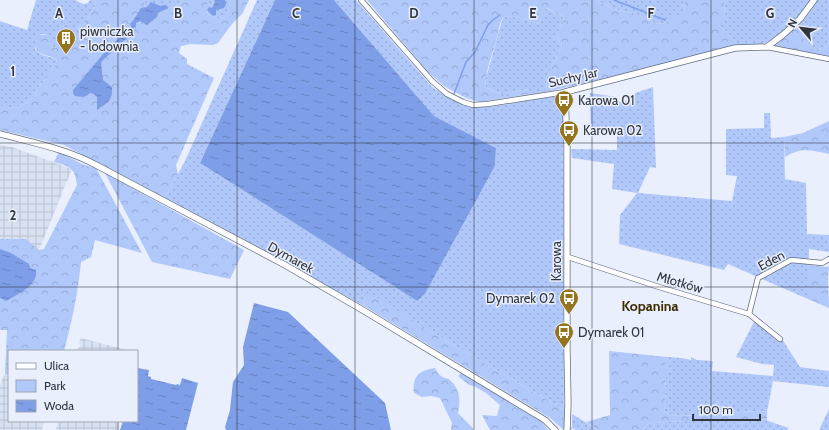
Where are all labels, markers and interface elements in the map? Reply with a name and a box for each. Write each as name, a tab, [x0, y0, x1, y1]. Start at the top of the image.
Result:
text: A	[55, 5, 64, 21]
text: B	[174, 5, 182, 21]
text: C	[292, 5, 300, 21]
text: D	[409, 5, 419, 21]
text: E	[529, 5, 537, 21]
text: F	[648, 5, 655, 21]
text: G	[766, 5, 775, 21]
north arrow	[781, 8, 821, 48]
text: N	[784, 17, 800, 30]
place label: piwniczka - lodownia	[80, 23, 139, 54]
building icon: piwniczka - lodownia	[55, 27, 77, 55]
text: 1	[11, 63, 15, 79]
street label: Suchy Jar	[547, 63, 600, 90]
bus stop icon: Karowa 01	[553, 89, 575, 117]
place label: Karowa 01	[578, 92, 634, 108]
bus stop icon: Karowa 02	[558, 119, 580, 147]
place label: Karowa 02	[583, 122, 642, 138]
text: 2	[10, 207, 17, 223]
street label: Dymarek	[265, 238, 317, 276]
street label: Karowa	[548, 240, 564, 281]
street label: Eden	[755, 246, 787, 274]
street label: Młotków	[655, 268, 705, 296]
bus stop icon: Dymarek 02	[558, 287, 580, 315]
place label: Dymarek 02	[486, 290, 555, 306]
district label: Kopanina	[621, 297, 679, 315]
bus stop icon: Dymarek 01	[553, 321, 575, 349]
place label: Dymarek 01	[578, 324, 644, 340]
legend	[8, 350, 138, 422]
text: Ulica	[44, 358, 69, 373]
text: Park	[44, 378, 66, 393]
scale bar	[693, 396, 760, 422]
text: Woda	[44, 398, 74, 413]
text: 100 m	[699, 402, 733, 417]

